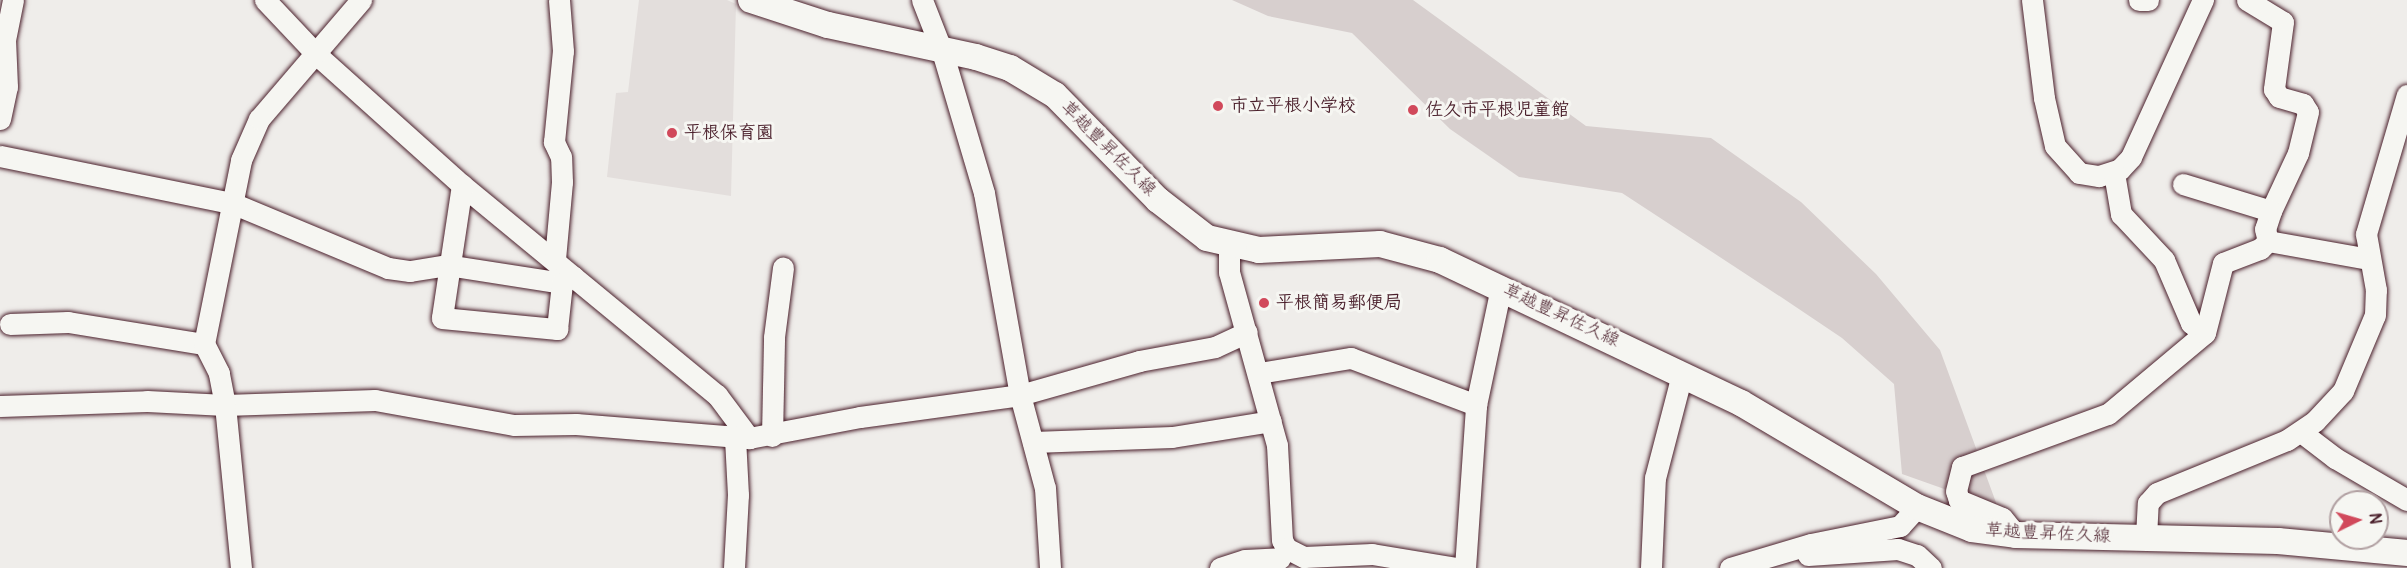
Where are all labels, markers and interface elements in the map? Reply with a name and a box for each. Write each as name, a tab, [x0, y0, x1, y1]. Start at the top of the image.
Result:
place label: 市立平根小学校	[1230, 95, 1356, 117]
street label: 草越豊昇佐久線	[1056, 97, 1160, 201]
marker: 市立平根小学校	[1211, 99, 1225, 113]
place label: 佐久市平根児童館	[1425, 99, 1569, 121]
marker: 佐久市平根児童館	[1406, 103, 1420, 117]
place label: 平根保育園	[684, 122, 774, 144]
marker: 平根保育園	[665, 126, 679, 140]
street label: 草越豊昇佐久線	[1499, 280, 1623, 352]
place label: 平根簡易郵便局	[1276, 292, 1402, 314]
marker: 平根簡易郵便局	[1257, 296, 1271, 310]
north arrow	[2329, 490, 2389, 550]
text: N	[2365, 512, 2385, 525]
street label: 草越豊昇佐久線	[1985, 520, 2111, 548]

